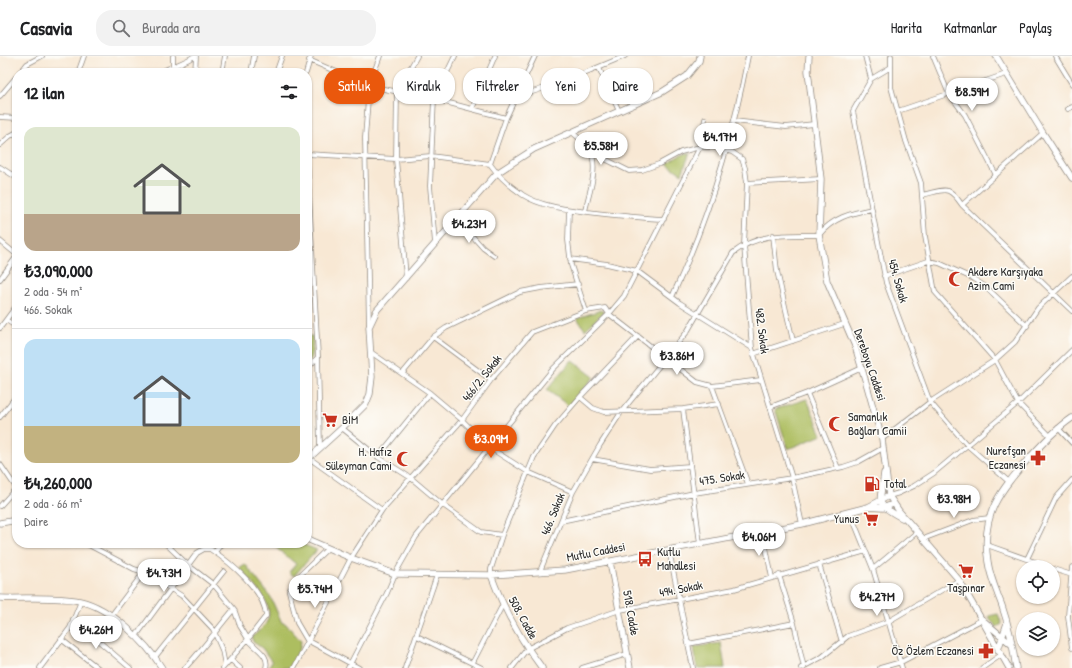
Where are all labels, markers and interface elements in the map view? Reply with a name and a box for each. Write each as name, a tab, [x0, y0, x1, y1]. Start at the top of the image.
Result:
search box	[96, 10, 376, 46]
text: Casavia	[20, 15, 72, 41]
icon: search	[110, 17, 132, 39]
text: Burada ara	[142, 17, 200, 38]
text: Harita	[891, 18, 922, 37]
text: Katmanlar	[944, 18, 997, 37]
text: Paylaş	[1019, 18, 1052, 37]
chip: Satılık	[324, 68, 385, 104]
chip: Kiralık	[393, 68, 455, 104]
chip: Filtreler	[463, 68, 533, 104]
chip: Yeni	[541, 68, 590, 104]
chip: Daire	[598, 68, 653, 104]
pin: ₺8.59M	[939, 78, 1005, 112]
text: 12 ilan	[24, 81, 65, 104]
icon: filters	[278, 81, 300, 103]
text: ₺8.59M	[955, 82, 989, 100]
pin: ₺4.17M	[687, 123, 753, 157]
text: ₺4.17M	[703, 127, 737, 145]
pin: ₺5.58M	[568, 132, 634, 166]
text: ₺5.58M	[584, 136, 618, 154]
icon: home	[126, 153, 198, 225]
pin: ₺4.23M	[436, 210, 502, 244]
text: ₺4.23M	[452, 214, 486, 232]
street label: 454. Sokak	[884, 257, 913, 305]
text: ₺3,090,000	[24, 259, 93, 282]
place label: Akdere Karşıyaka Azim Cami	[968, 263, 1043, 294]
mosque icon: Akdere Karşıyaka Azim Cami	[947, 270, 965, 288]
text: 2 oda · 54 m²	[24, 282, 82, 300]
text: 466. Sokak	[24, 300, 72, 318]
street label: 482. Sokak	[751, 307, 774, 355]
street label: Dereboyu Caddesi	[850, 327, 891, 403]
pin: ₺3.86M	[644, 342, 710, 376]
text: ₺3.86M	[660, 346, 694, 364]
street label: 466/2. Sokak	[458, 351, 505, 405]
icon: home	[126, 365, 198, 437]
place label: Samanlık Bağları Camii	[848, 408, 907, 439]
supermarket icon: BİM	[321, 411, 339, 429]
place label: BİM	[342, 411, 358, 428]
mosque icon: Samanlık Bağları Camii	[827, 415, 845, 433]
pin: ₺3.09M	[458, 425, 524, 459]
text: ₺3.09M	[474, 429, 508, 447]
place label: Nurefşan Eczanesi	[986, 442, 1026, 473]
place label: H. Hafız Süleyman Cami	[325, 443, 392, 474]
pharmacy icon: Nurefşan Eczanesi	[1029, 449, 1047, 467]
mosque icon: H. Hafız Süleyman Cami	[395, 450, 413, 468]
street label: 475. Sokak	[698, 466, 746, 489]
text: ₺4,260,000	[24, 471, 92, 494]
fuel station icon: Total	[863, 475, 881, 493]
place label: Total	[884, 475, 907, 492]
pin: ₺3.98M	[921, 485, 987, 519]
text: ₺3.98M	[937, 489, 971, 507]
street label: 466. Sokak	[536, 490, 569, 538]
text: 2 oda · 66 m²	[24, 494, 82, 512]
place label: Yunus	[834, 510, 859, 527]
supermarket icon: Yunus	[862, 510, 880, 528]
text: Daire	[24, 512, 48, 530]
pin: ₺4.06M	[726, 523, 792, 557]
text: ₺4.06M	[742, 527, 776, 545]
street label: Mutlu Caddesi	[565, 537, 627, 566]
place label: Kutlu Mahallesi	[657, 543, 696, 574]
bus stop icon: Kutlu Mahallesi	[636, 550, 654, 568]
pin: ₺4.73M	[131, 559, 197, 593]
map controls	[1016, 560, 1060, 656]
button: locate	[1016, 560, 1060, 604]
supermarket icon: Taşpınar	[957, 562, 975, 580]
text: ₺4.73M	[146, 563, 182, 581]
pin: ₺5.74M	[282, 575, 348, 609]
street label: 494. Sokak	[658, 576, 704, 601]
text: ₺5.74M	[298, 579, 332, 597]
place label: Taşpınar	[947, 579, 985, 596]
pin: ₺4.27M	[844, 583, 910, 617]
text: ₺4.27M	[859, 587, 895, 605]
street label: 518. Cadde	[619, 589, 644, 637]
street label: 508. Cadde	[505, 593, 542, 642]
button: layers	[1016, 612, 1060, 656]
pin: ₺4.26M	[63, 616, 129, 650]
text: ₺4.26M	[79, 620, 113, 638]
place label: Öz Özlem Eczanesi	[891, 642, 974, 659]
pharmacy icon: Öz Özlem Eczanesi	[977, 642, 995, 660]

